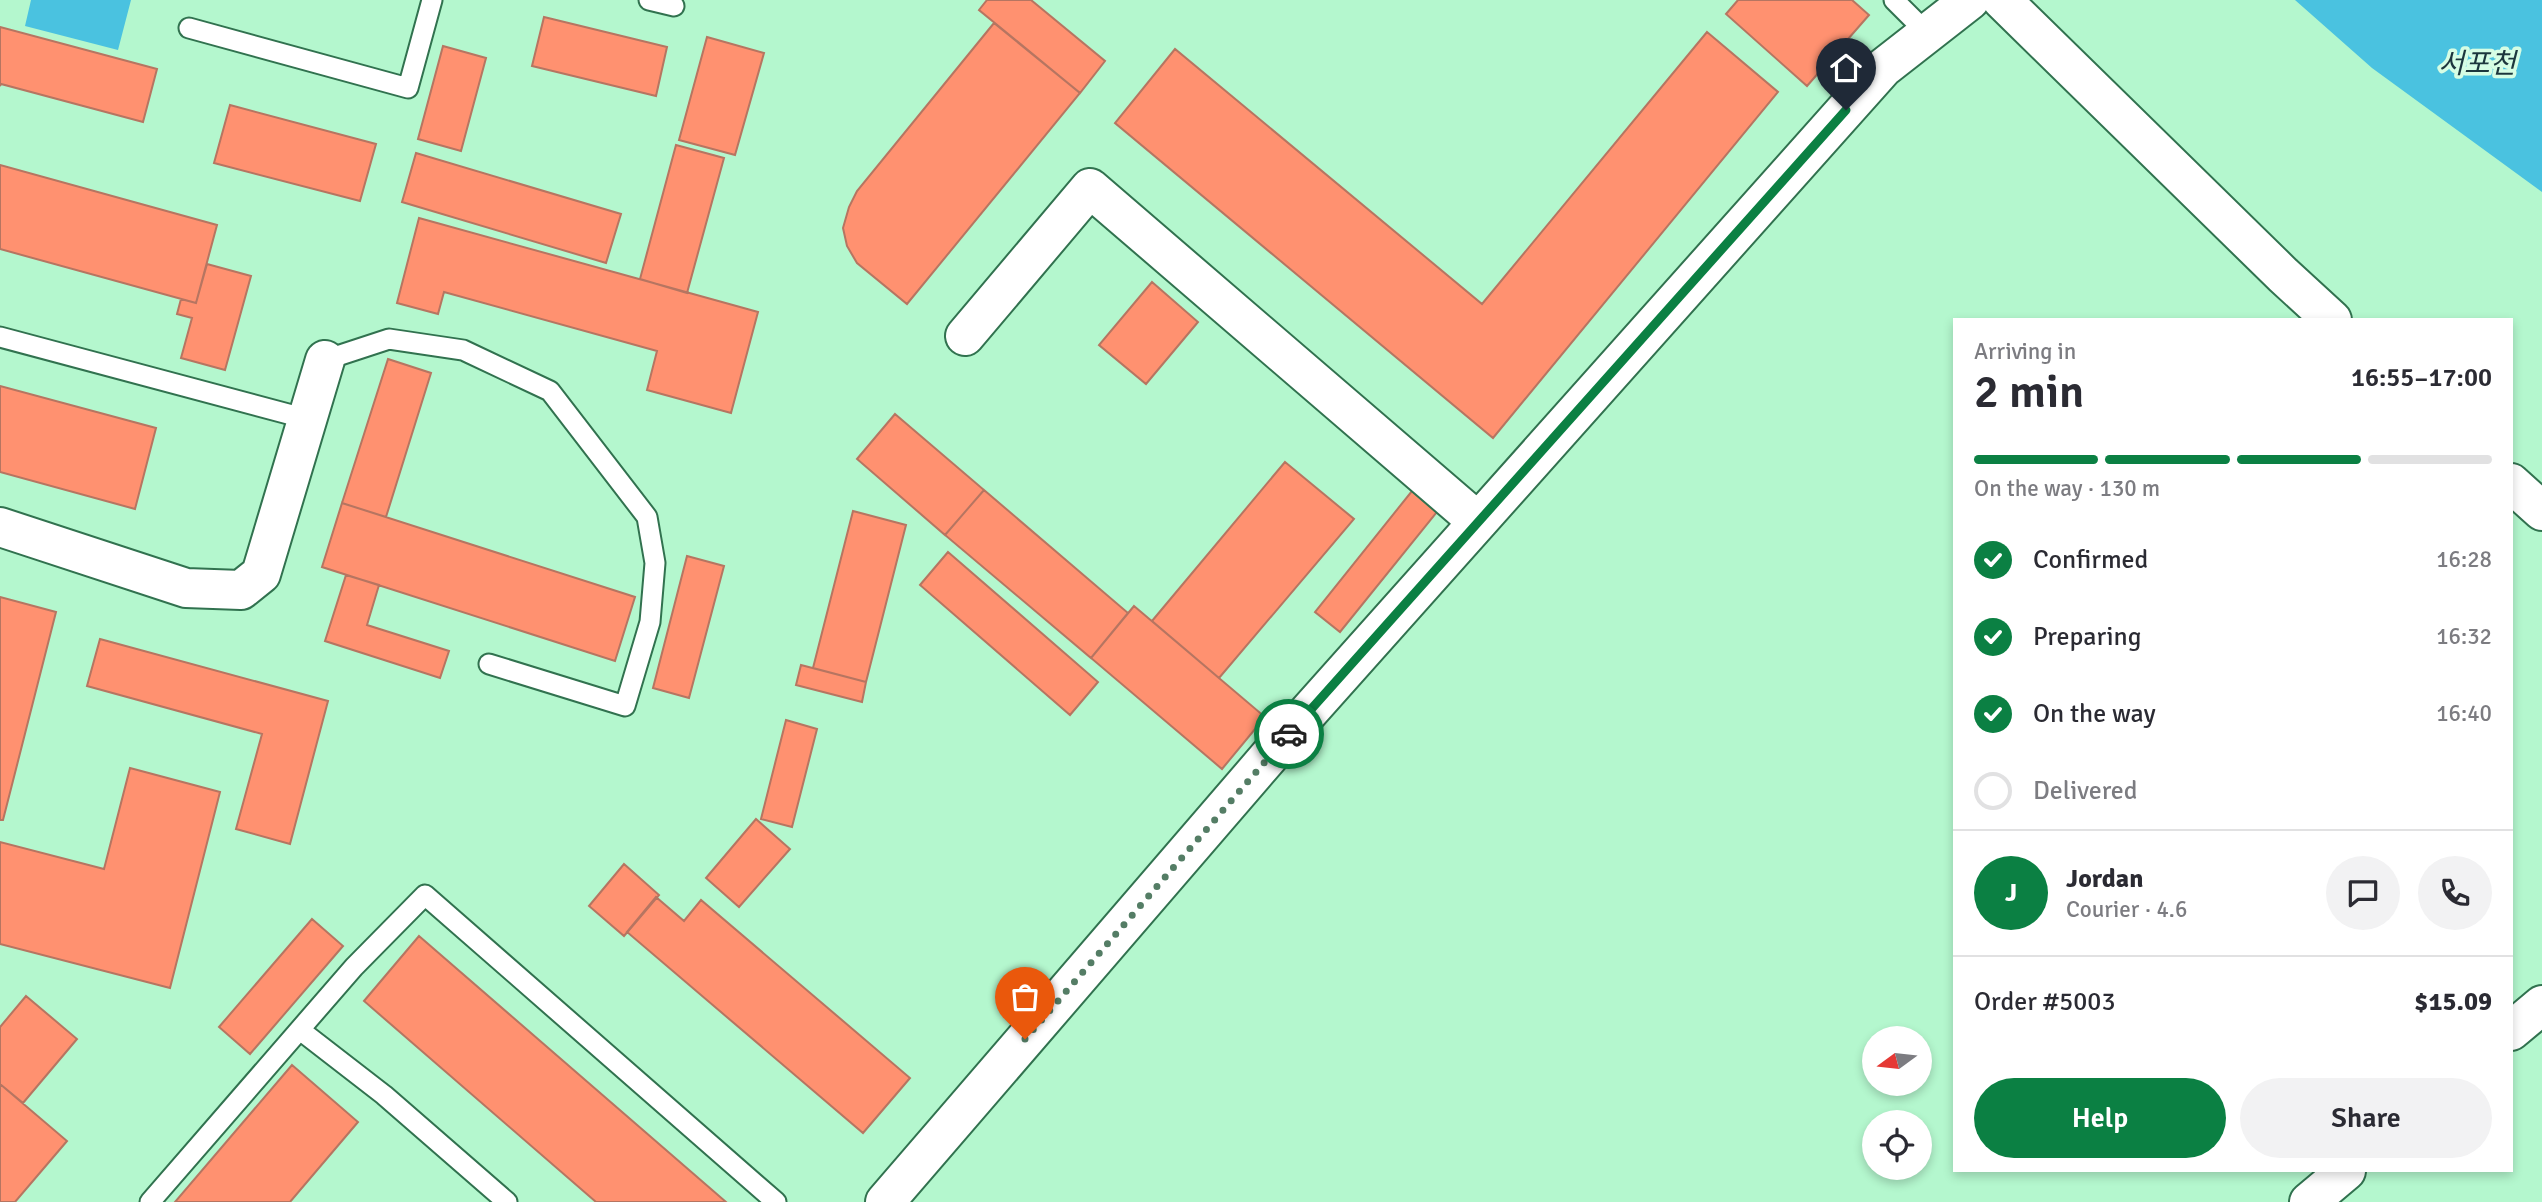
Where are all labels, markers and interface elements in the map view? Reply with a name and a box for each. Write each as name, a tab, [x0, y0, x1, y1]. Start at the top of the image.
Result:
pin	[1816, 38, 1876, 110]
water label: 서포천	[2438, 47, 2519, 81]
icon: home	[1827, 49, 1865, 87]
text: Arriving in	[1974, 337, 2076, 366]
text: 16:55–17:00	[2351, 362, 2492, 394]
text: 2 min	[1974, 364, 2084, 420]
text: On the way · 130 m	[1974, 474, 2160, 503]
icon: check	[1974, 541, 2012, 579]
text: Confirmed	[2033, 544, 2148, 576]
text: 16:28	[2436, 545, 2492, 574]
icon: check	[1974, 618, 2012, 656]
text: Preparing	[2033, 621, 2141, 653]
text: 16:32	[2436, 622, 2492, 651]
icon: check	[1974, 695, 2012, 733]
text: On the way	[2033, 698, 2156, 730]
courier	[1254, 699, 1324, 769]
text: 16:40	[2436, 699, 2492, 728]
icon: car	[1270, 715, 1308, 753]
text: Delivered	[2033, 775, 2138, 807]
button: chat	[2326, 856, 2400, 930]
button: phone	[2418, 856, 2492, 930]
text: Jordan	[2066, 863, 2143, 895]
text: J	[2005, 877, 2017, 909]
text: Courier · 4.6	[2066, 895, 2187, 924]
pin	[995, 967, 1055, 1039]
icon: bag	[1006, 978, 1044, 1016]
text: Order #5003	[1974, 986, 2115, 1018]
text: $15.09	[2414, 986, 2492, 1018]
north arrow	[1862, 1026, 1932, 1096]
map controls	[1862, 1026, 1932, 1180]
button: Help	[1974, 1078, 2226, 1158]
button: Share	[2240, 1078, 2492, 1158]
button: locate	[1862, 1110, 1932, 1180]

